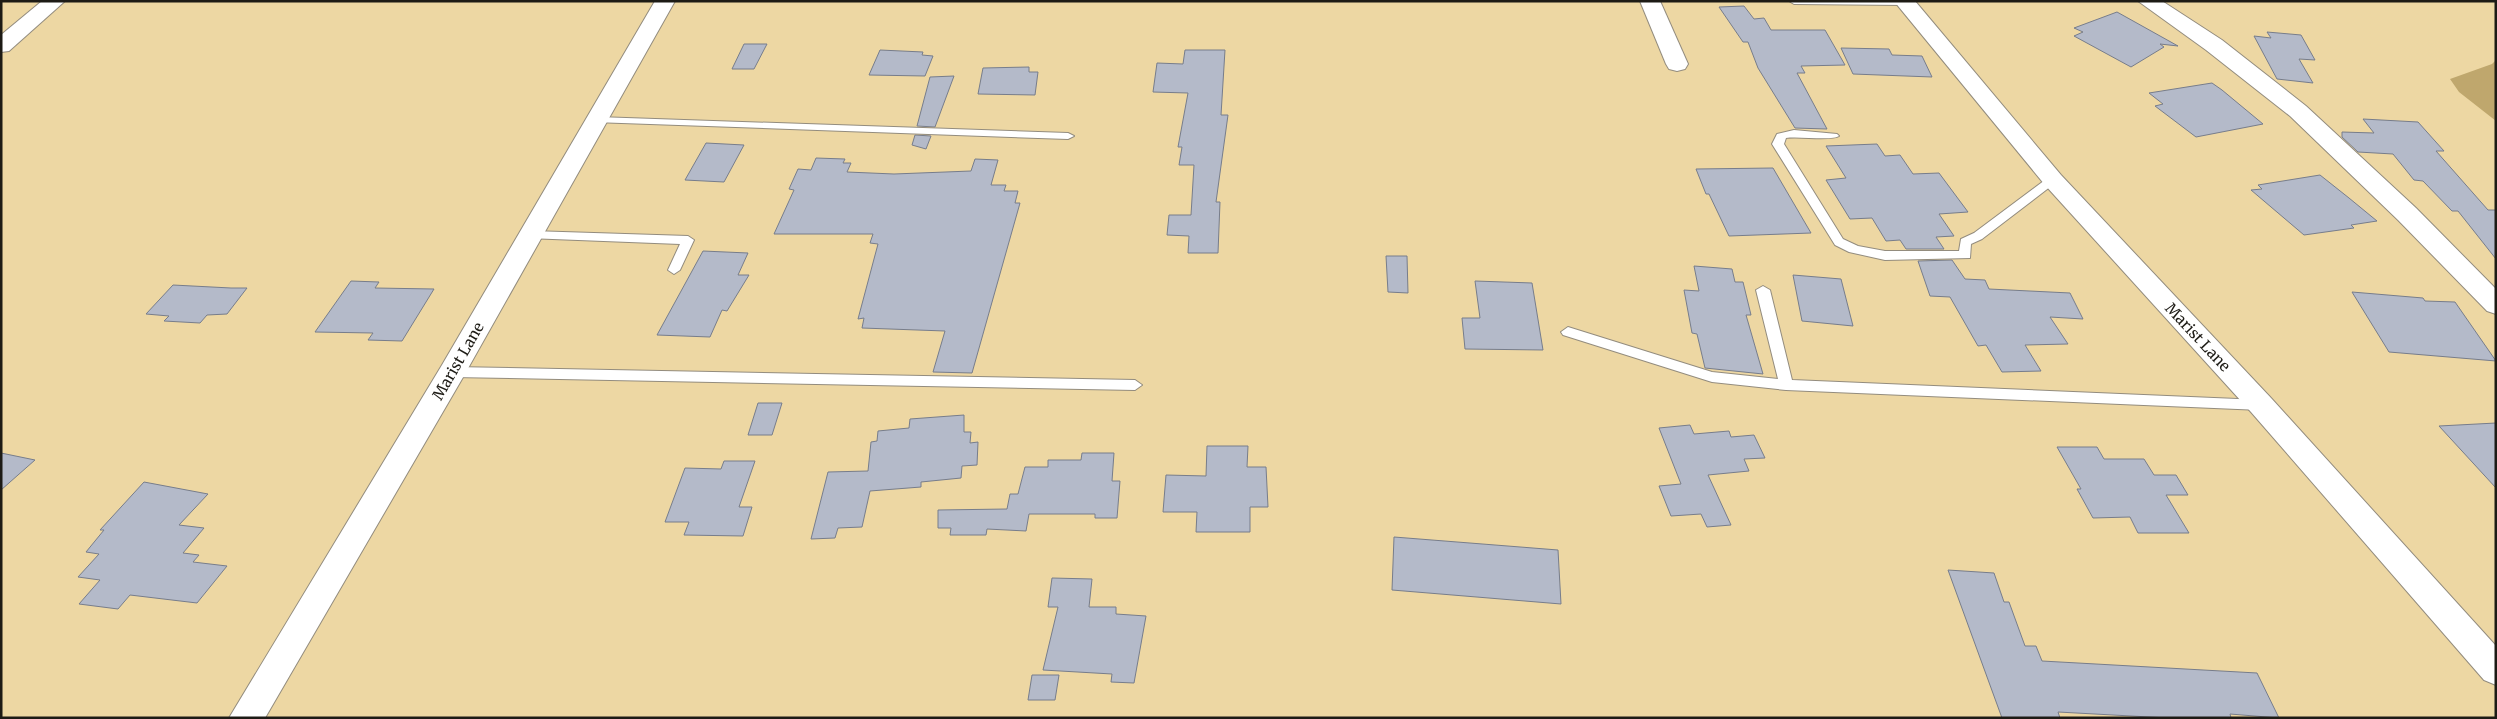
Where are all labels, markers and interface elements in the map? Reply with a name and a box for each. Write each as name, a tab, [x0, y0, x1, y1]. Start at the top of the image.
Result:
street label: Marist Lane	[2161, 299, 2235, 375]
street label: Marist Lane	[428, 318, 488, 403]

